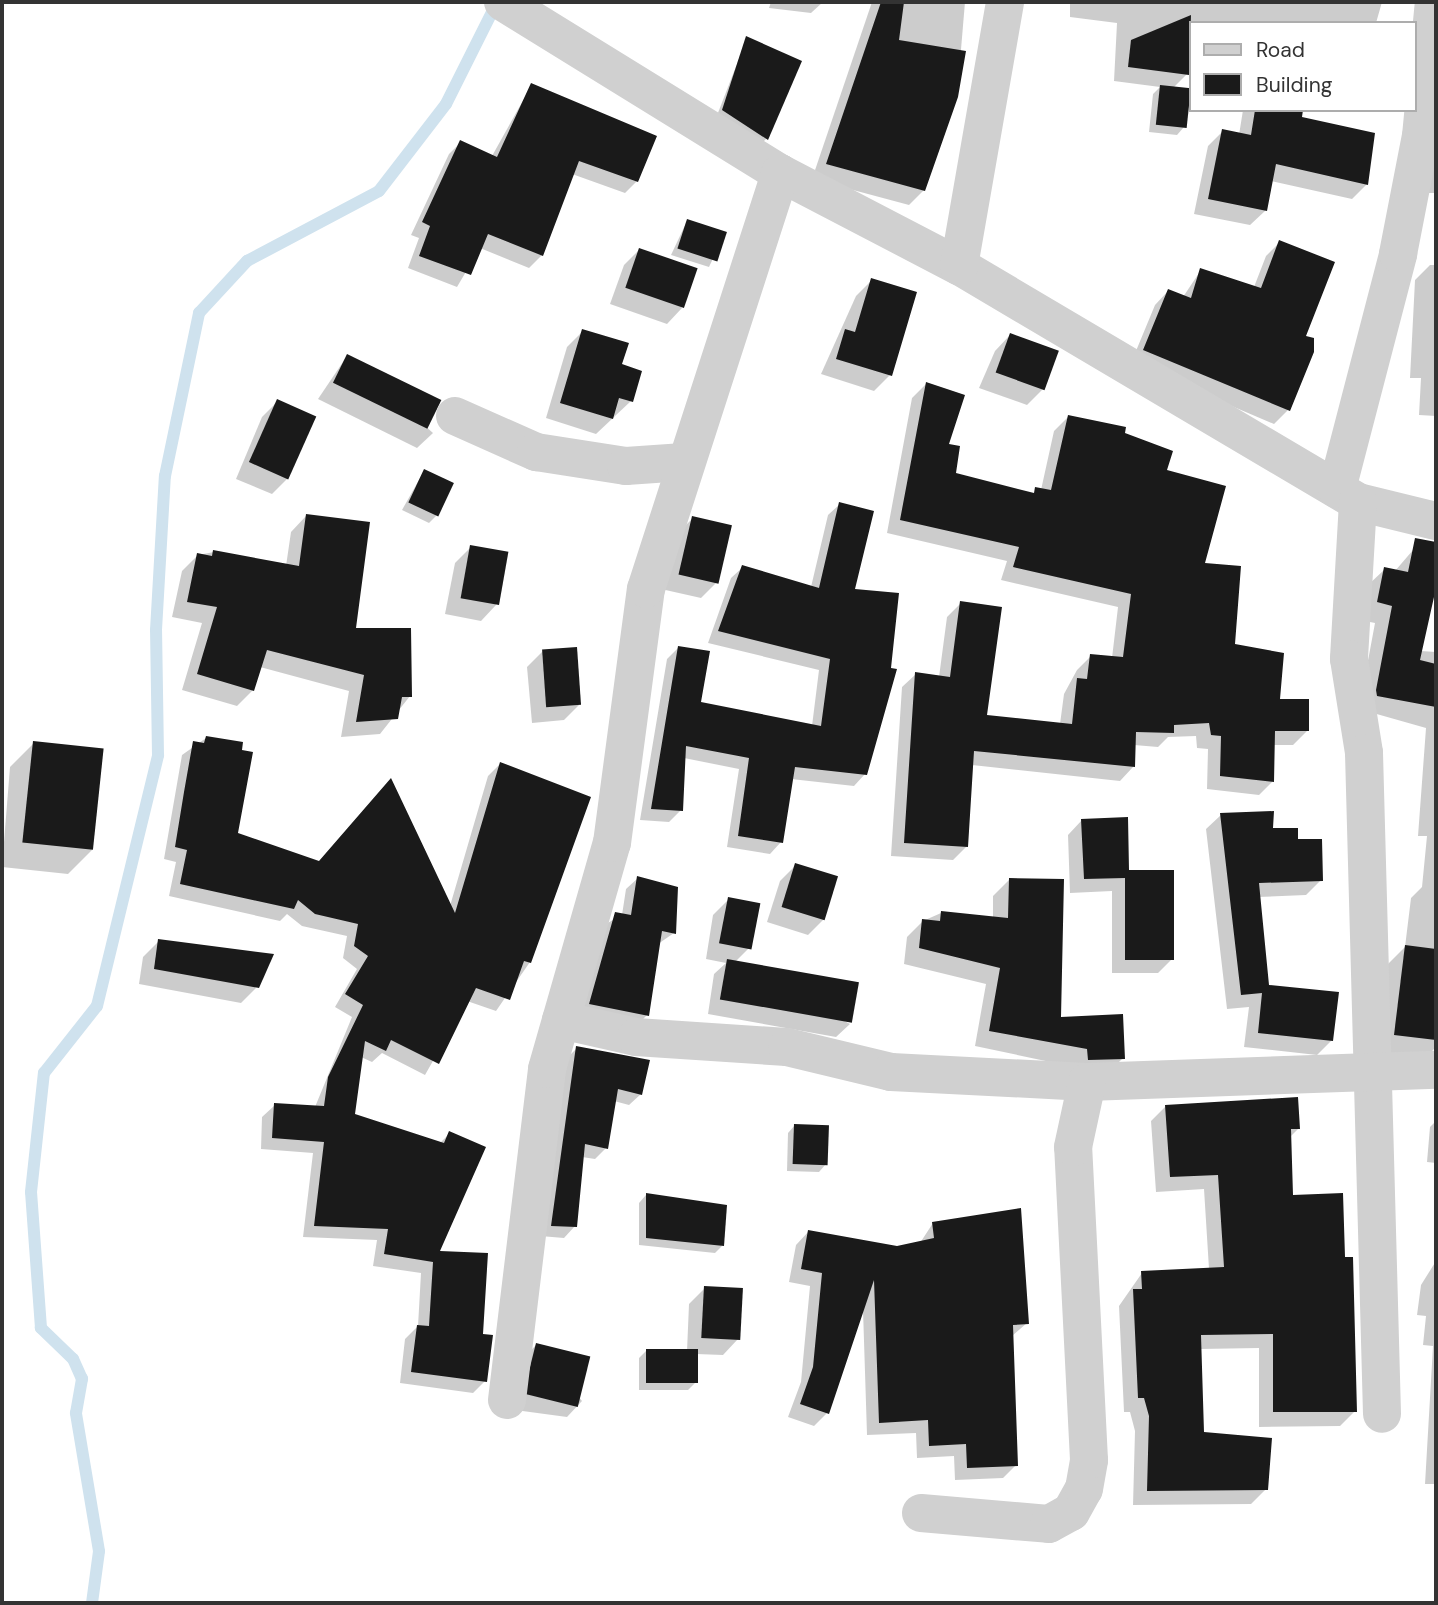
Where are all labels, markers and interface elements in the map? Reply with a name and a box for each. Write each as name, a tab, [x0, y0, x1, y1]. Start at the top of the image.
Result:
legend	[1190, 21, 1417, 112]
text: Road	[1256, 36, 1305, 64]
text: Building	[1256, 71, 1332, 99]

